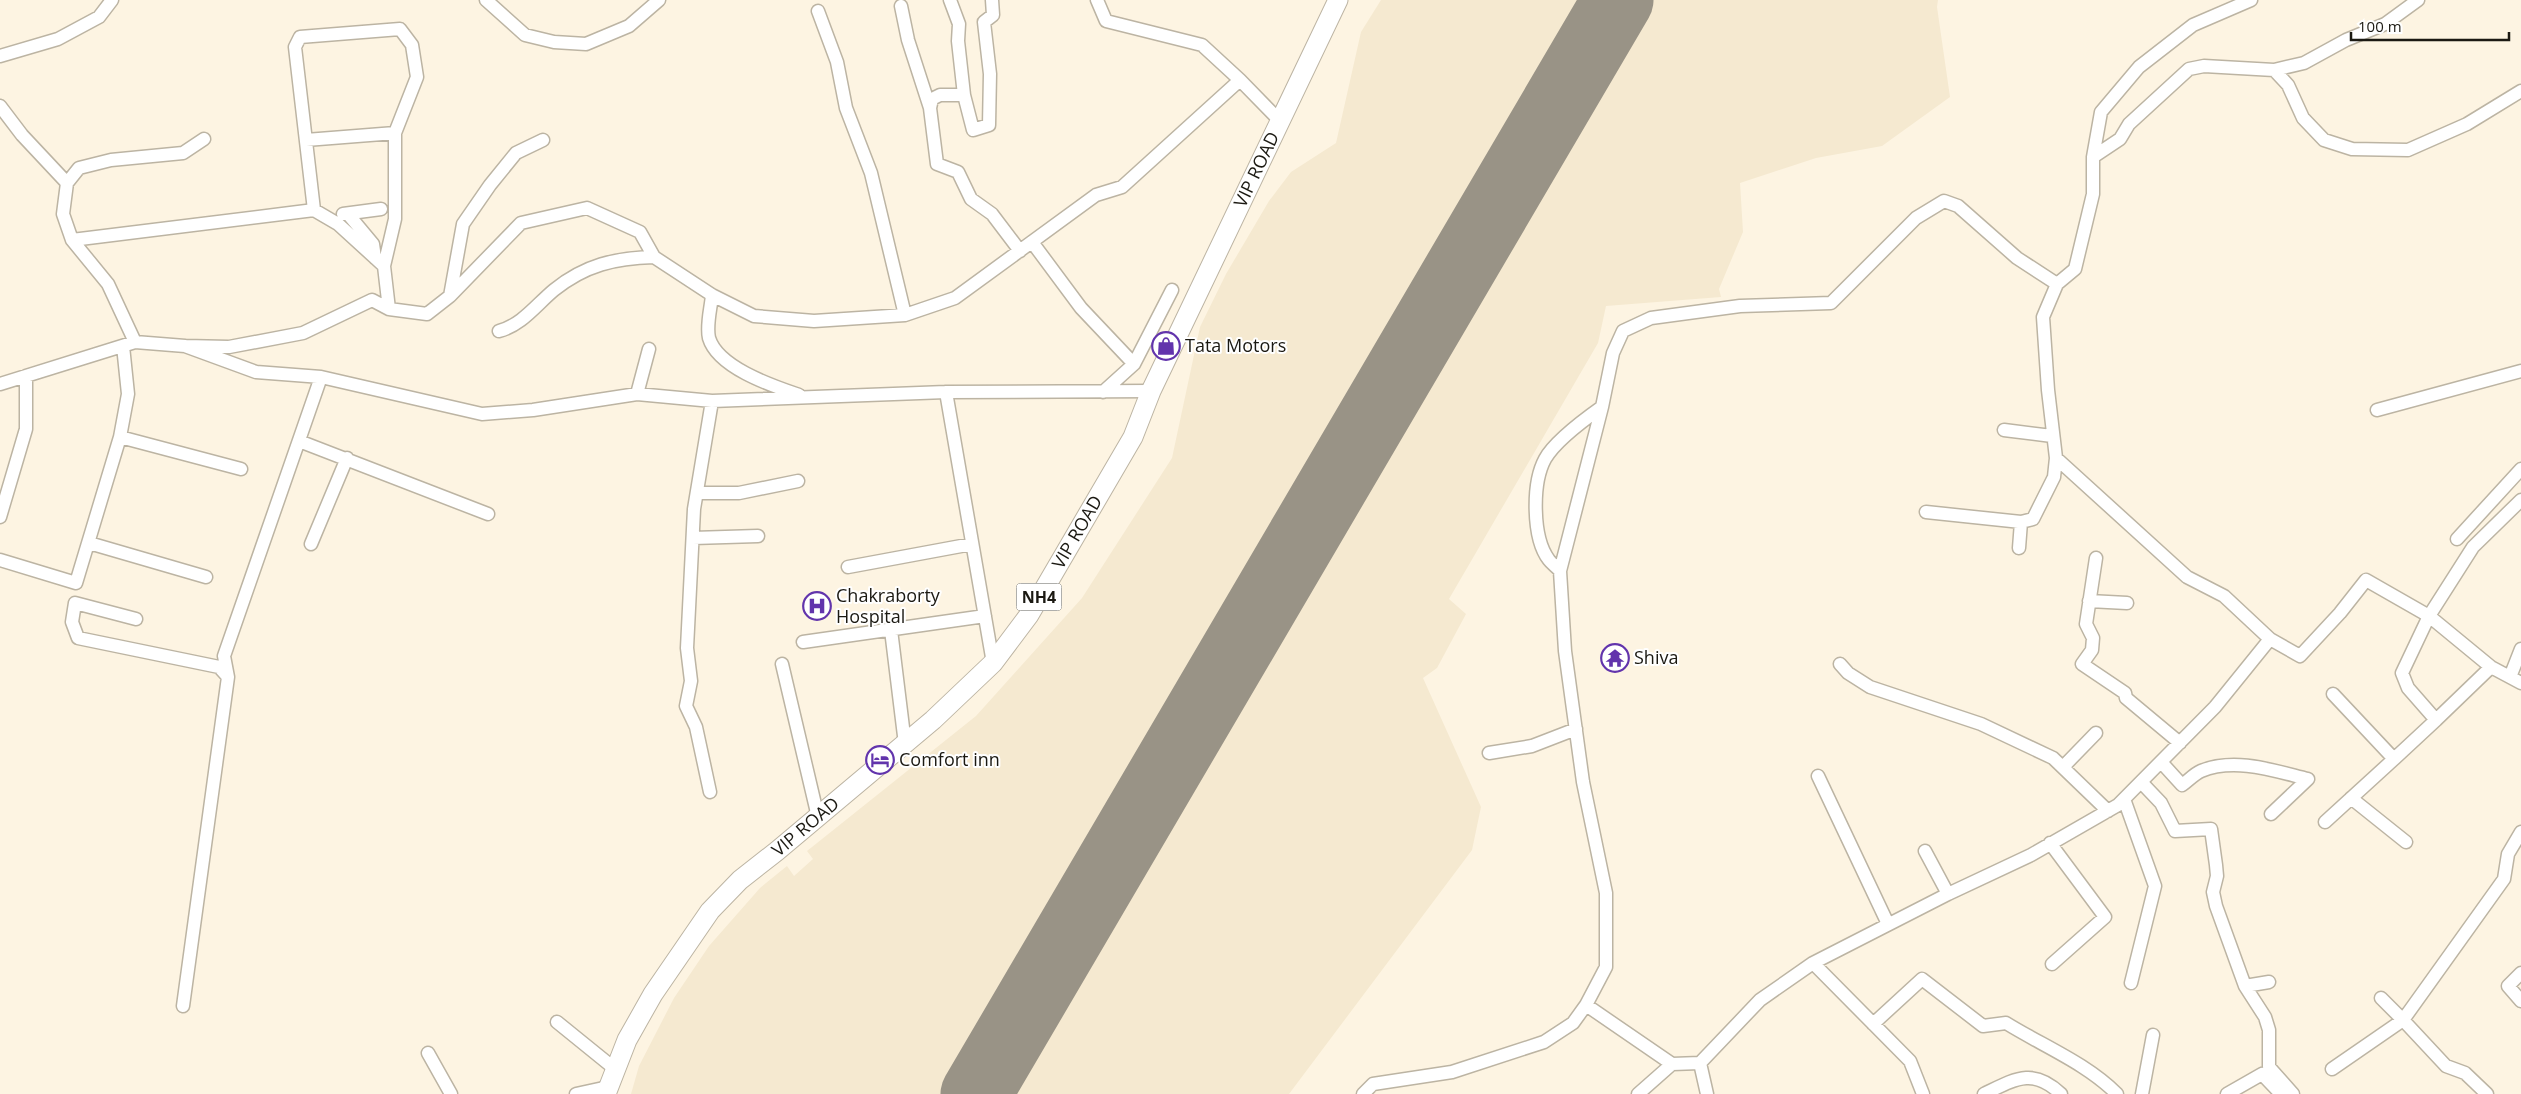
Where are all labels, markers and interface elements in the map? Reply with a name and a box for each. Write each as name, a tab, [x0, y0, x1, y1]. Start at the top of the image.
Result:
scale bar	[2351, 10, 2508, 42]
text: 100 m	[2358, 16, 2402, 36]
street label: VIP ROAD	[1228, 128, 1284, 211]
shop icon: Tata Motors	[1151, 331, 1181, 361]
place label: Tata Motors	[1185, 333, 1286, 357]
street label: VIP ROAD	[1046, 491, 1107, 573]
place label: Chakraborty Hospital	[836, 583, 941, 628]
road number: NH4	[1016, 584, 1062, 610]
hospital icon: Chakraborty Hospital	[802, 591, 832, 621]
temple icon: Shiva	[1600, 643, 1630, 673]
place label: Shiva	[1634, 645, 1678, 669]
hotel icon: Comfort inn	[865, 745, 895, 775]
place label: Comfort inn	[899, 747, 1000, 771]
street label: VIP ROAD	[766, 791, 844, 861]

